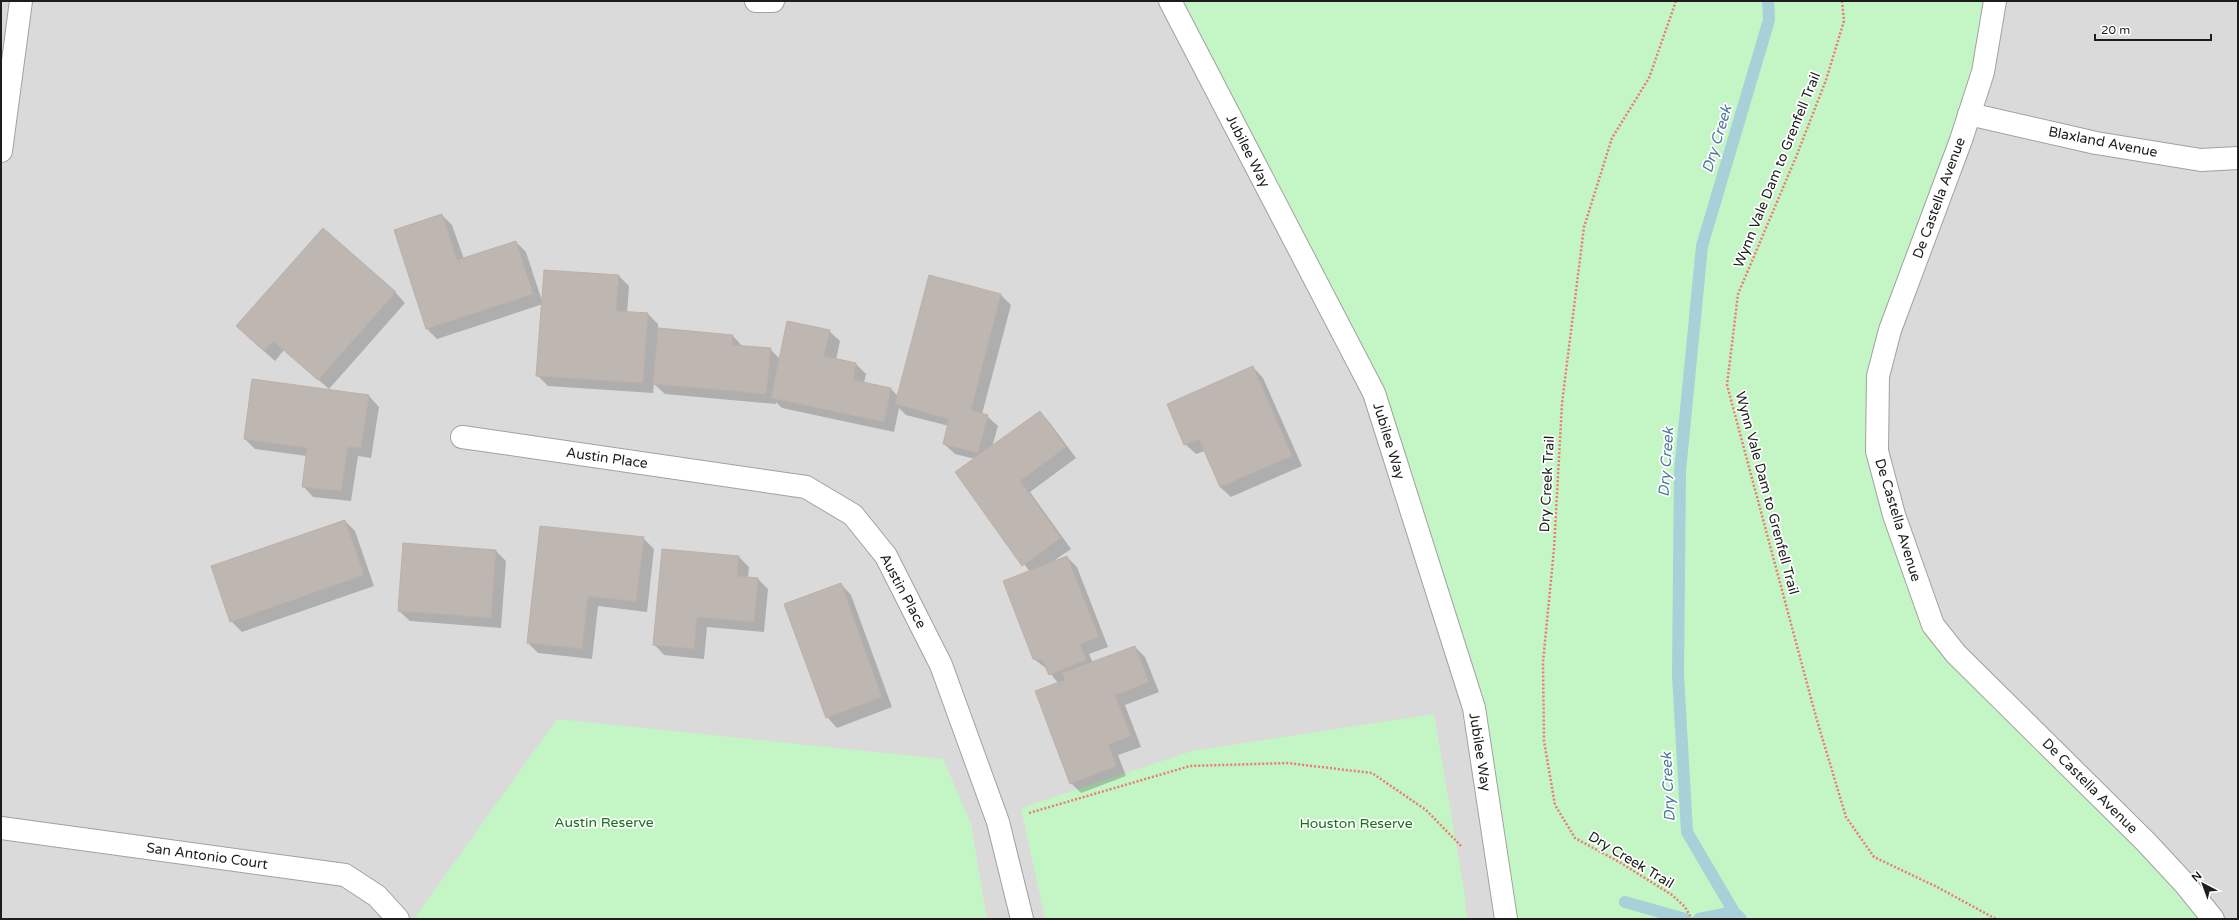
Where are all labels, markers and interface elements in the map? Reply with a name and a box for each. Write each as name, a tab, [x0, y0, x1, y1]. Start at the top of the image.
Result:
scale bar	[2095, 16, 2211, 42]
text: 20 m	[2101, 23, 2130, 37]
street label: Wynn Vale Dam to Grenfell Trail	[1730, 70, 1824, 270]
water label: Dry Creek	[1698, 101, 1736, 175]
street label: Jubilee Way	[1222, 112, 1274, 191]
street label: Blaxland Avenue	[2047, 123, 2159, 161]
street label: De Castella Avenue	[1909, 135, 1969, 261]
street label: Wynn Vale Dam to Grenfell Trail	[1732, 390, 1802, 596]
street label: Jubilee Way	[1369, 401, 1409, 482]
water label: Dry Creek	[1655, 425, 1678, 497]
street label: Dry Creek Trail	[1536, 435, 1558, 533]
street label: Austin Place	[565, 444, 649, 472]
street label: De Castella Avenue	[1871, 456, 1925, 584]
street label: Austin Place	[876, 551, 930, 631]
street label: Jubilee Way	[1465, 712, 1495, 793]
street label: De Castella Avenue	[2039, 735, 2141, 837]
water label: Dry Creek	[1657, 750, 1679, 822]
park label: Austin Reserve	[554, 814, 654, 831]
park label: Houston Reserve	[1299, 815, 1413, 832]
street label: Dry Creek Trail	[1585, 828, 1677, 892]
street label: San Antonio Court	[145, 839, 270, 873]
north arrow	[2183, 864, 2223, 904]
text: N	[2189, 869, 2204, 885]

